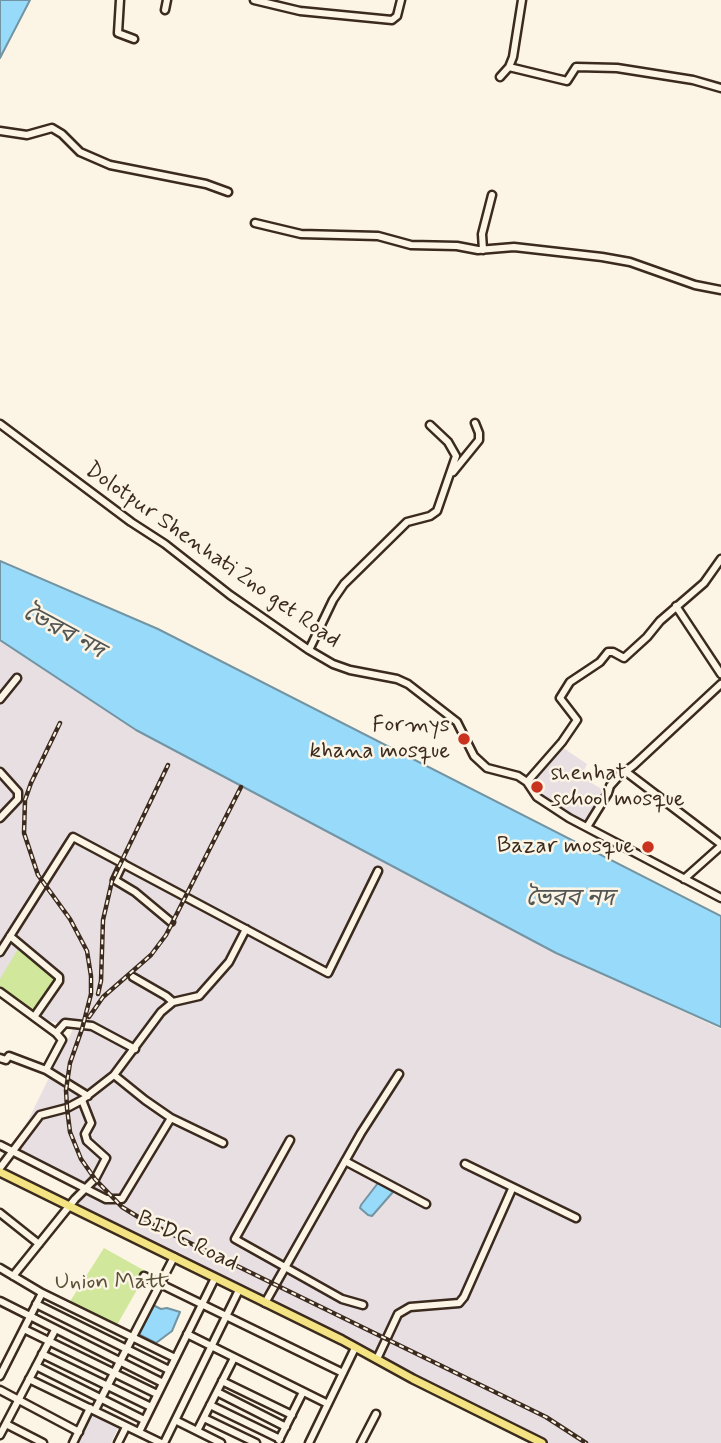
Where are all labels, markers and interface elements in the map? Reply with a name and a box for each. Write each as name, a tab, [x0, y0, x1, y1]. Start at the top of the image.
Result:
street label: Dolotpur Shenhati 2no get Road	[79, 457, 345, 655]
water label: ভৈরব নদ	[17, 600, 109, 666]
place label: Formys khana mosque	[309, 712, 450, 766]
marker: Formys khana mosque	[456, 731, 472, 747]
place label: shenhat school mosque	[551, 760, 684, 814]
marker: shenhat school mosque	[529, 779, 545, 795]
place label: Bazar mosque	[497, 833, 634, 861]
marker: Bazar mosque	[640, 839, 656, 855]
water label: ভৈরব নদ	[526, 886, 614, 914]
street label: BIDC Road	[132, 1206, 242, 1278]
park label: Union Matt	[55, 1269, 169, 1297]

